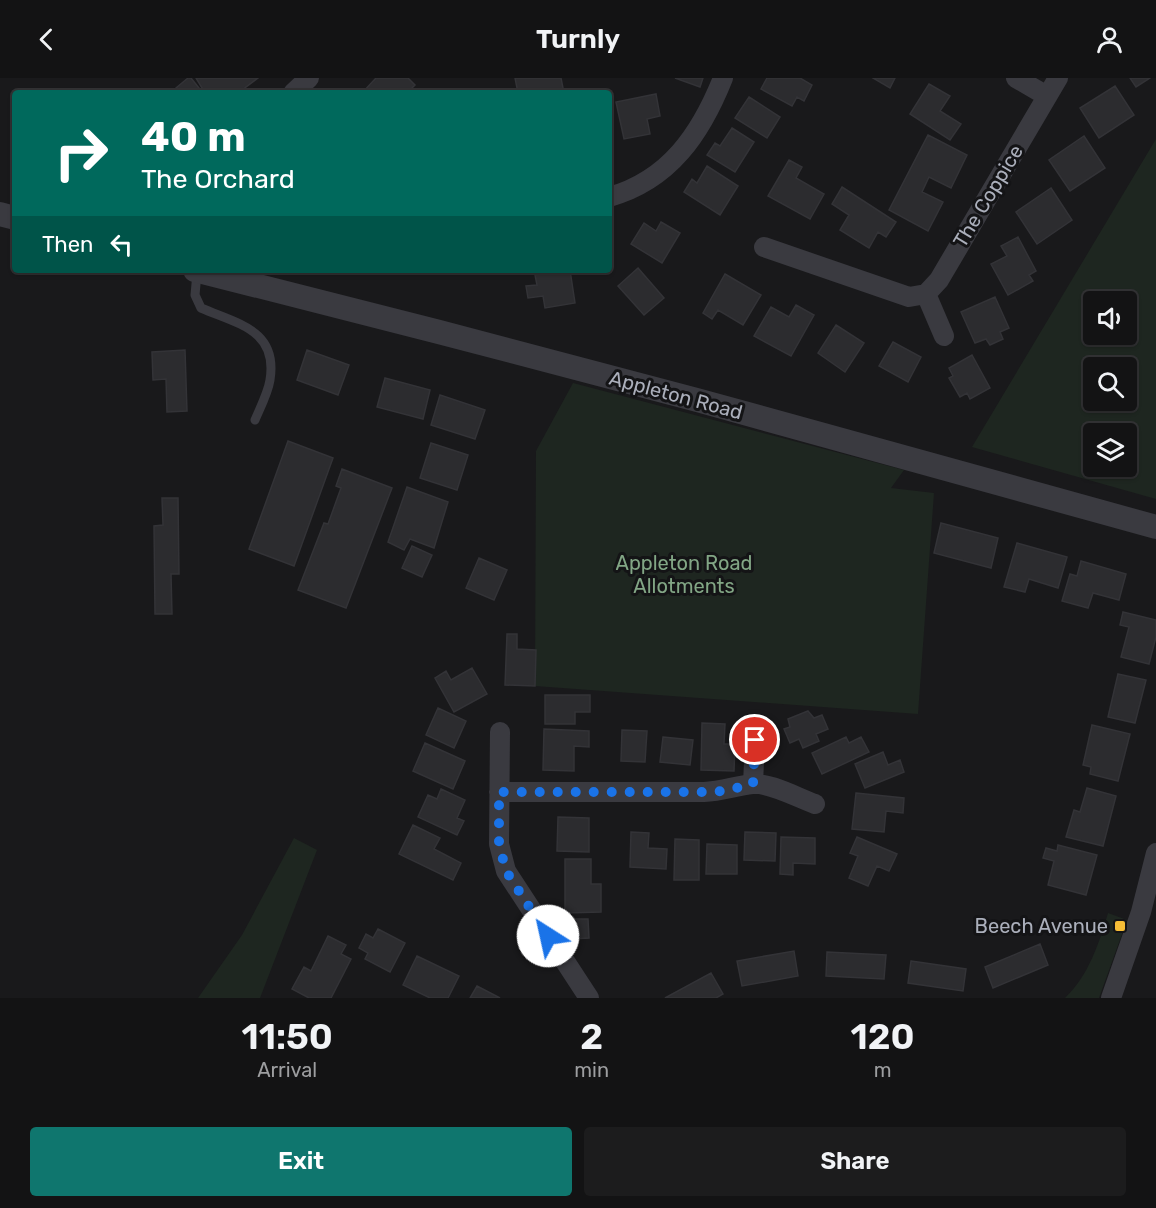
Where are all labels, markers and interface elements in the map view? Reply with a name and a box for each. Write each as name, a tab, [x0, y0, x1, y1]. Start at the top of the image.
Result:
icon: back	[30, 23, 63, 56]
text: Turnly	[536, 23, 620, 55]
icon: person	[1093, 23, 1126, 56]
text: 40 m	[141, 112, 246, 162]
icon: right	[42, 114, 120, 192]
street label: The Coppice	[948, 140, 1028, 252]
text: The Orchard	[141, 163, 295, 195]
icon: left	[105, 228, 138, 261]
text: Then	[42, 231, 93, 258]
map controls	[1083, 291, 1137, 477]
button: sound	[1083, 291, 1137, 345]
button: search	[1083, 357, 1137, 411]
street label: Appleton Road	[607, 366, 745, 424]
button: layers	[1083, 423, 1137, 477]
park label: Appleton Road Allotments	[616, 551, 752, 598]
pin	[729, 714, 780, 765]
icon: arrive	[738, 723, 771, 756]
position arrow	[516, 904, 580, 968]
place label: Beech Avenue	[975, 914, 1108, 938]
marker: Beech Avenue	[1113, 919, 1127, 933]
text: 11:50	[241, 1015, 333, 1058]
text: 2	[580, 1015, 603, 1058]
text: 120	[850, 1015, 915, 1058]
text: Arrival	[257, 1058, 317, 1082]
text: min	[574, 1058, 609, 1082]
text: m	[874, 1058, 891, 1082]
button: Exit	[30, 1127, 572, 1196]
button: Share	[584, 1127, 1126, 1196]

